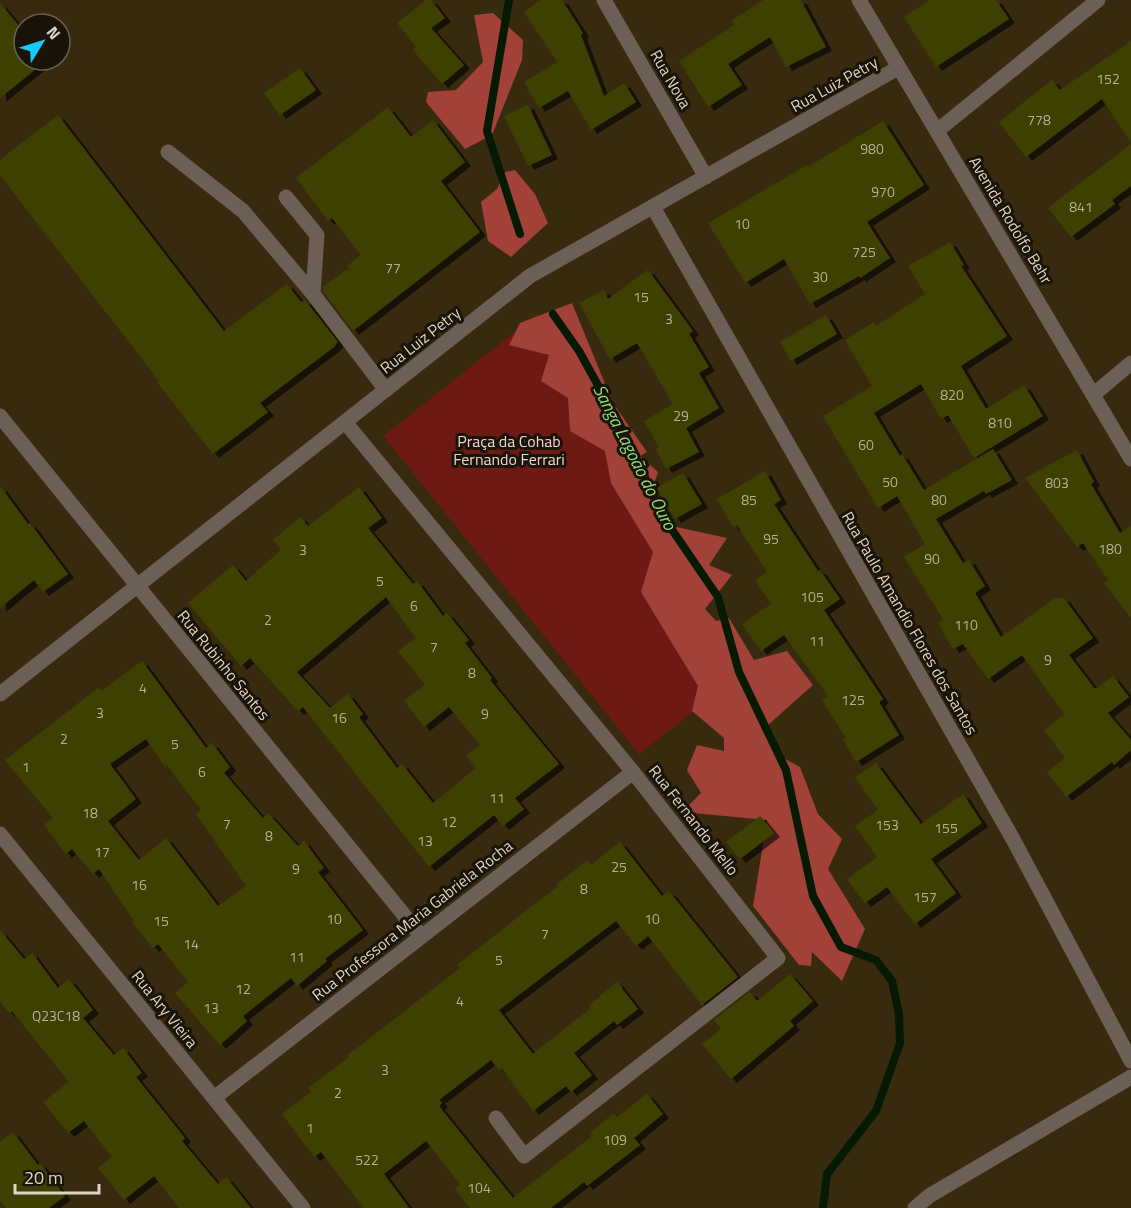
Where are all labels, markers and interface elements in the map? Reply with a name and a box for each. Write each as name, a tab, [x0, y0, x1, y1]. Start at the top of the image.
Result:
north arrow	[12, 12, 72, 72]
text: N	[41, 21, 67, 45]
street label: Rua Nova	[644, 45, 698, 113]
street label: Rua Luiz Petry	[786, 50, 882, 118]
house number: 152	[1096, 68, 1120, 89]
house number: 778	[1027, 109, 1051, 130]
house number: 980	[860, 138, 884, 159]
street label: Avenida Rodolfo Behr	[963, 152, 1059, 289]
house number: 970	[871, 181, 895, 202]
house number: 841	[1069, 196, 1093, 217]
house number: 10	[734, 213, 750, 234]
house number: 725	[852, 241, 876, 262]
house number: 77	[385, 257, 401, 278]
house number: 30	[812, 266, 828, 287]
house number: 15	[633, 286, 649, 307]
street label: Rua Luiz Petry	[375, 301, 466, 379]
house number: 3	[665, 308, 673, 329]
water label: Sanga Lagoão do Ouro	[587, 379, 684, 536]
house number: 820	[940, 384, 964, 405]
house number: 29	[673, 405, 689, 426]
house number: 810	[988, 412, 1012, 433]
park label: Praça da Cohab Fernando Ferrari	[453, 429, 565, 471]
house number: 60	[858, 434, 874, 455]
house number: 50	[882, 471, 898, 492]
house number: 803	[1045, 472, 1069, 493]
house number: 85	[741, 489, 757, 510]
house number: 80	[931, 489, 947, 510]
street label: Rua Paulo Amandio Flores dos Santos	[836, 507, 984, 739]
house number: 95	[763, 528, 779, 549]
house number: 180	[1098, 538, 1122, 559]
house number: 3	[299, 539, 307, 560]
house number: 90	[924, 548, 940, 569]
house number: 5	[376, 570, 384, 591]
house number: 105	[800, 586, 824, 607]
house number: 6	[410, 595, 418, 616]
street label: Rua Rubinho Santos	[172, 605, 276, 725]
house number: 2	[264, 609, 272, 630]
house number: 110	[954, 614, 978, 635]
house number: 11	[809, 630, 825, 651]
house number: 7	[430, 636, 438, 657]
house number: 9	[1044, 649, 1052, 670]
house number: 8	[468, 662, 476, 683]
house number: 4	[139, 677, 147, 698]
house number: 125	[841, 689, 865, 710]
house number: 3	[96, 702, 104, 723]
house number: 9	[481, 703, 489, 724]
house number: 16	[331, 707, 347, 728]
house number: 2	[60, 728, 68, 749]
house number: 5	[171, 733, 179, 754]
house number: 1	[22, 756, 30, 777]
street label: Rua Fernando Mello	[643, 760, 745, 880]
house number: 6	[198, 761, 206, 782]
house number: 11	[489, 787, 505, 808]
house number: 18	[82, 802, 98, 823]
house number: 12	[441, 811, 457, 832]
house number: 7	[223, 813, 231, 834]
house number: 153	[875, 814, 899, 835]
house number: 155	[934, 817, 958, 838]
house number: 8	[265, 825, 273, 846]
house number: 13	[417, 830, 433, 851]
street label: Rua Professora Maria Gabriela Rocha	[306, 834, 518, 1006]
house number: 17	[94, 841, 110, 862]
house number: 25	[611, 856, 627, 877]
house number: 9	[292, 858, 300, 879]
house number: 16	[131, 874, 147, 895]
house number: 8	[580, 878, 588, 899]
house number: 157	[913, 886, 937, 907]
house number: 10	[326, 908, 342, 929]
house number: 10	[644, 908, 660, 929]
house number: 15	[153, 910, 169, 931]
house number: 7	[541, 923, 549, 944]
house number: 14	[183, 933, 199, 954]
house number: 11	[289, 946, 305, 967]
house number: 5	[495, 949, 503, 970]
street label: Rua Ary Vieira	[126, 965, 204, 1053]
house number: 12	[235, 978, 251, 999]
house number: 4	[456, 990, 464, 1011]
house number: 13	[203, 997, 219, 1018]
house number: Q23C18	[32, 1005, 80, 1026]
house number: 3	[381, 1059, 389, 1080]
house number: 2	[334, 1082, 342, 1103]
house number: 1	[306, 1117, 314, 1138]
house number: 109	[603, 1129, 627, 1150]
house number: 522	[355, 1149, 379, 1170]
scale bar	[15, 1157, 99, 1195]
text: 20 m	[24, 1164, 63, 1191]
house number: 104	[467, 1177, 491, 1198]

